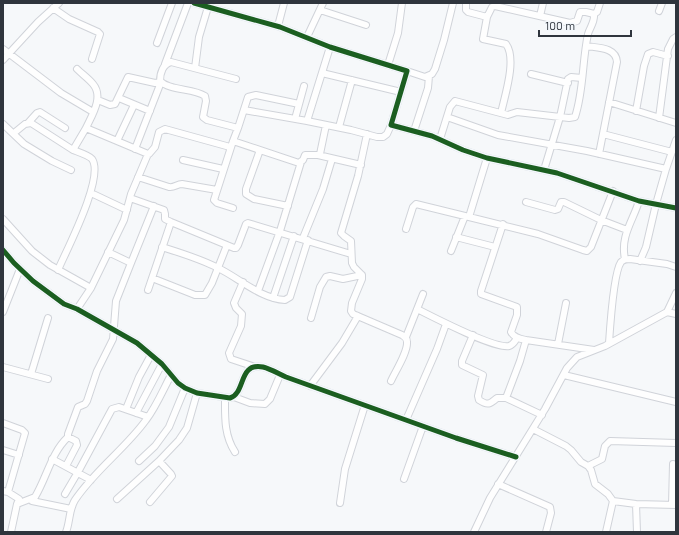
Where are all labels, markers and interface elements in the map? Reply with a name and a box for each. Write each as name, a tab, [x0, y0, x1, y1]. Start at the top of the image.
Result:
scale bar	[539, 12, 631, 38]
text: 100 m	[545, 18, 575, 32]

